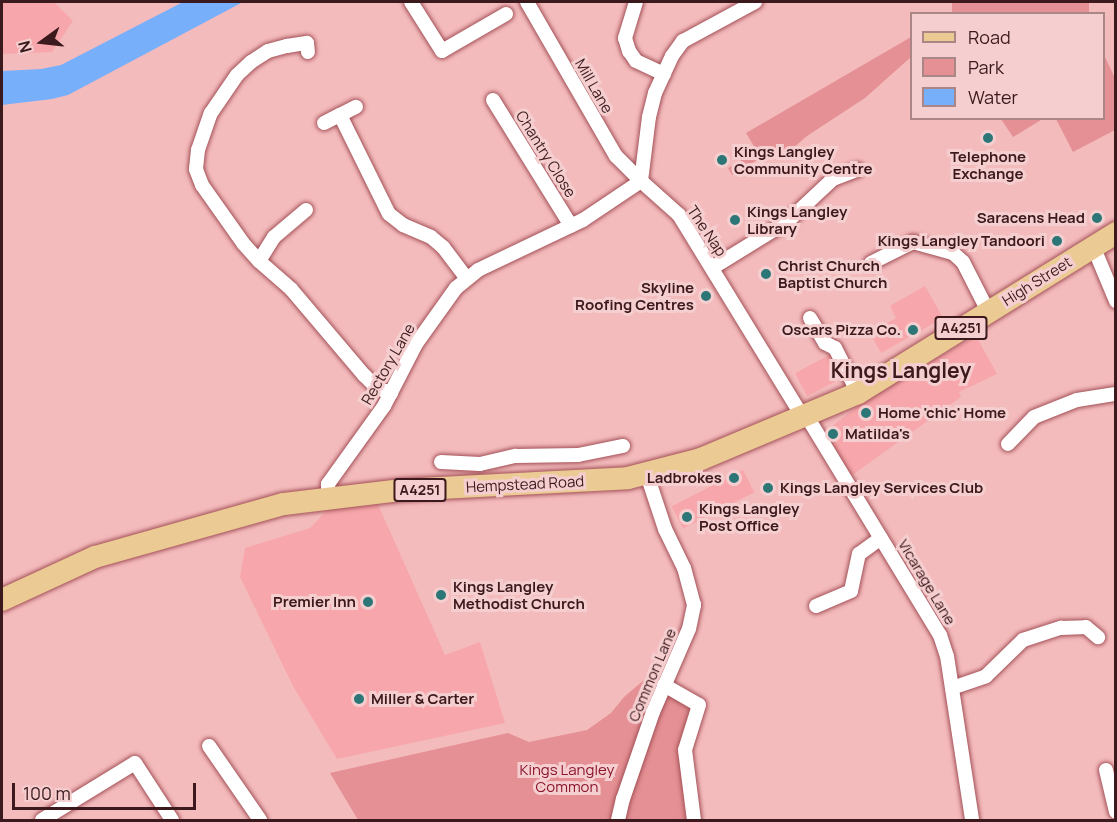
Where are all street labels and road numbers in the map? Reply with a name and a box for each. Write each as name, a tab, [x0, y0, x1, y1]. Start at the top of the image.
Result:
street label: Mill Lane	[571, 56, 617, 116]
street label: Chantry Close	[512, 107, 580, 201]
street label: The Nap	[684, 202, 730, 260]
street label: High Street	[999, 253, 1075, 309]
road number: A4251	[934, 317, 988, 339]
street label: Rectory Lane	[357, 320, 419, 408]
street label: Hempstead Road	[465, 472, 585, 496]
road number: A4251	[393, 479, 447, 501]
street label: Vicarage Lane	[894, 536, 960, 628]
street label: Common Lane	[624, 626, 680, 724]

